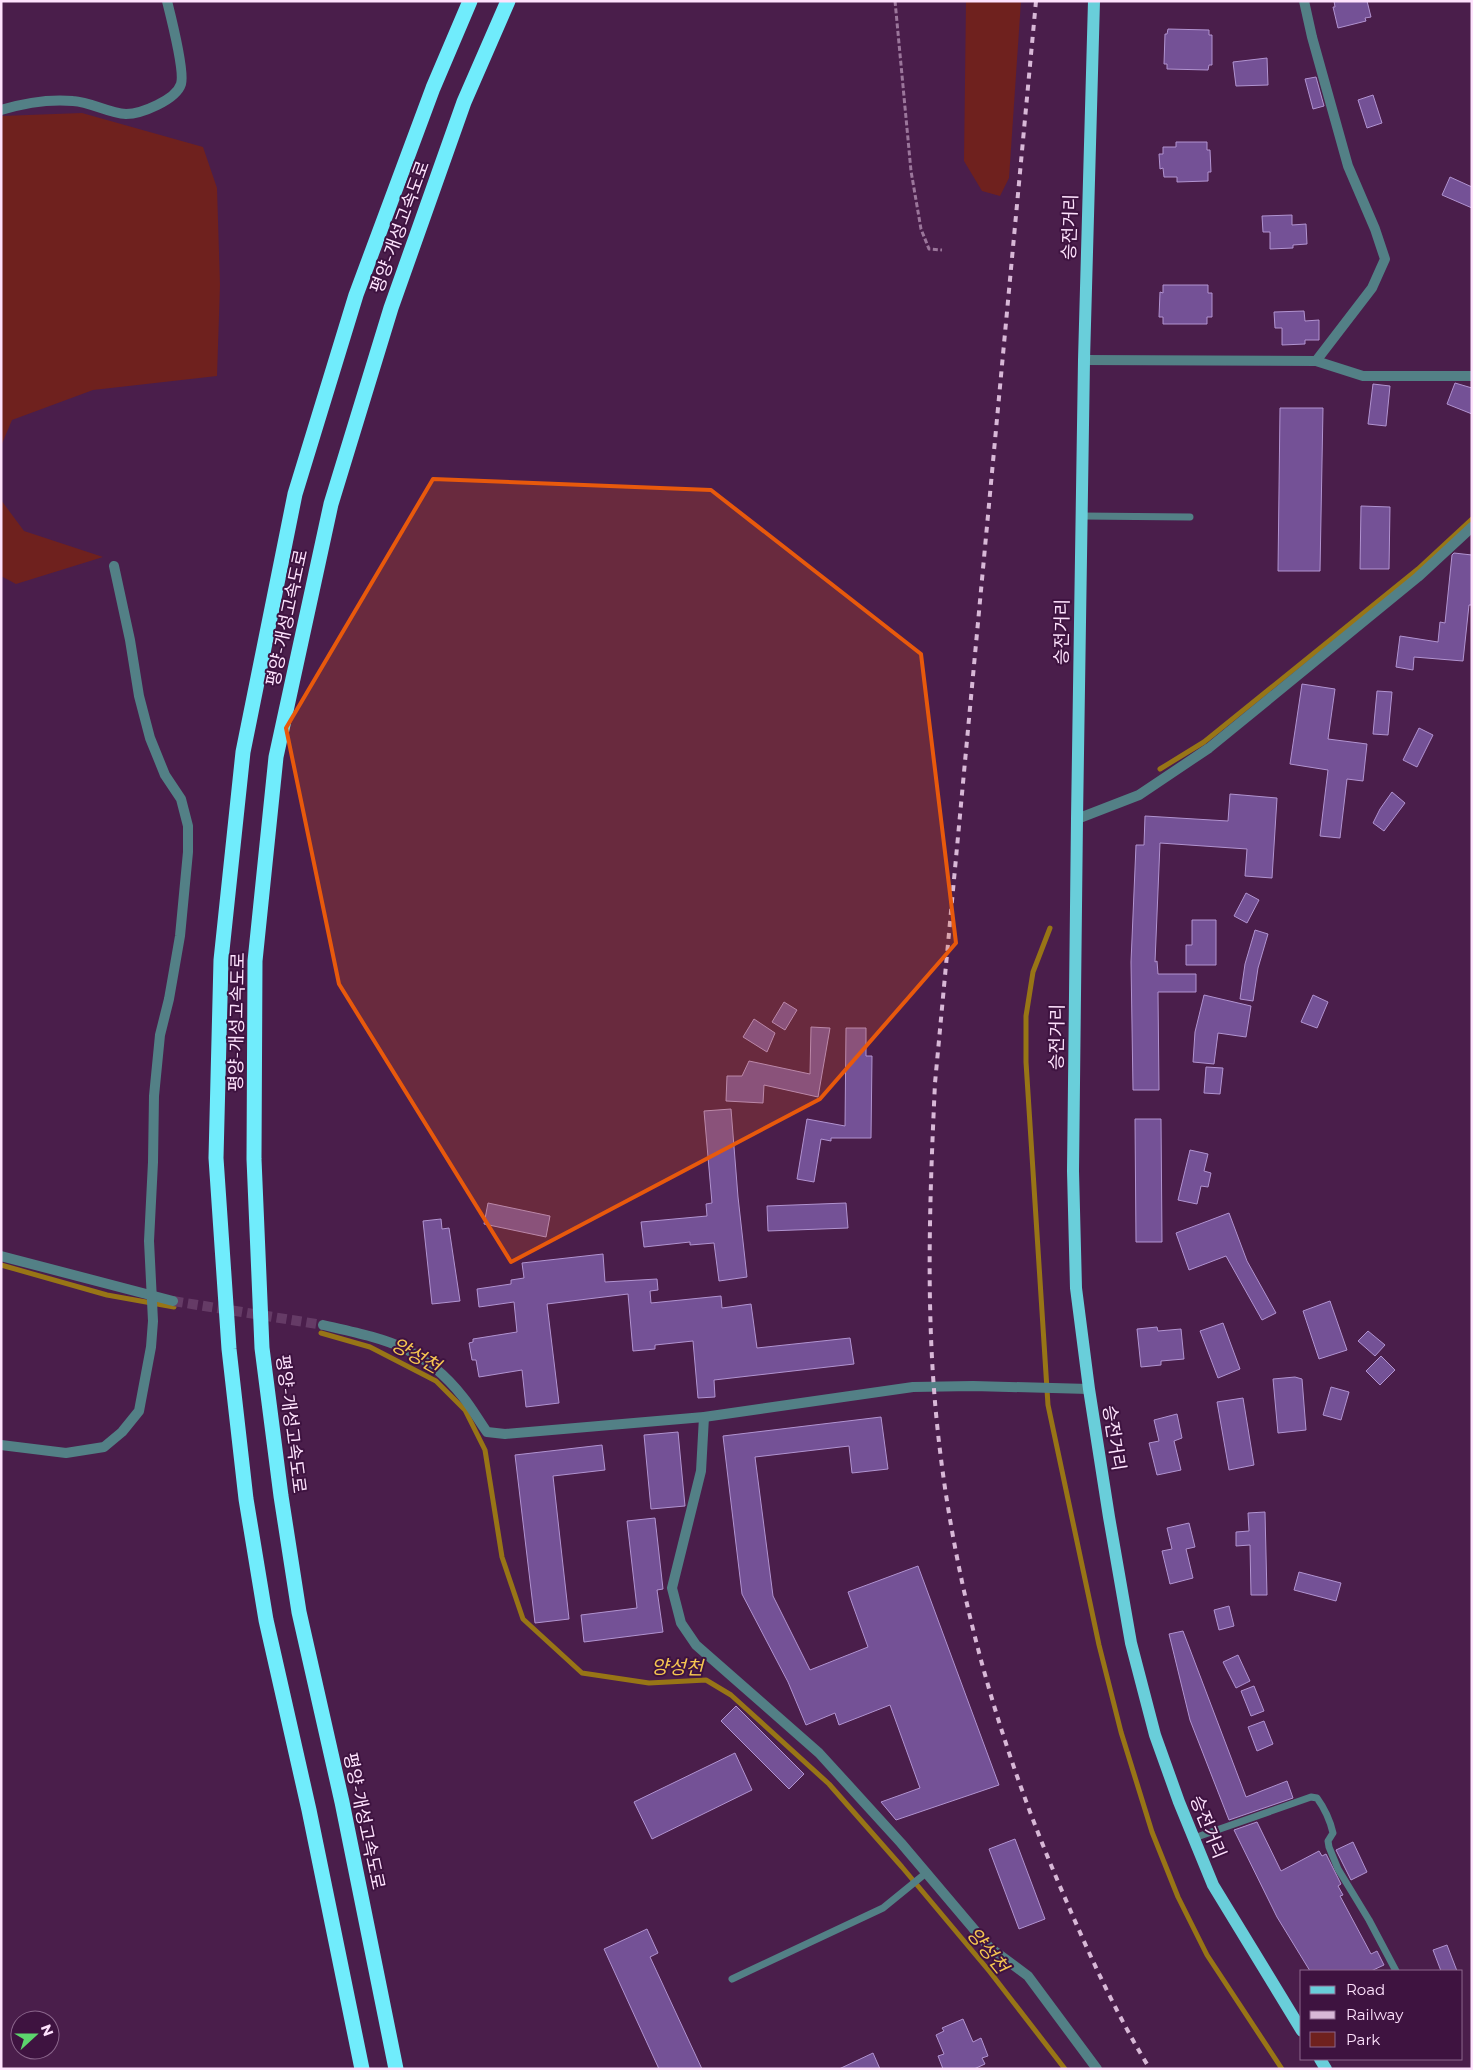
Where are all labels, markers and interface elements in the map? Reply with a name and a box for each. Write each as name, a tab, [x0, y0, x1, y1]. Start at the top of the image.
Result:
street label: 평양-개성고속도로	[366, 158, 434, 296]
street label: 승전거리	[1058, 194, 1082, 260]
street label: 평양-개성고속도로	[262, 548, 312, 688]
street label: 승전거리	[1050, 599, 1074, 665]
street label: 평양-개성고속도로	[225, 952, 249, 1092]
street label: 승전거리	[1045, 1004, 1069, 1070]
water label: 양성천	[387, 1333, 446, 1379]
street label: 평양-개성고속도로	[272, 1353, 310, 1495]
street label: 승전거리	[1098, 1404, 1130, 1472]
water label: 양성천	[651, 1656, 705, 1679]
street label: 평양-개성고속도로	[339, 1751, 389, 1891]
street label: 승전거리	[1185, 1792, 1231, 1862]
water label: 양성천	[962, 1923, 1014, 1979]
legend	[1300, 1970, 1463, 2060]
text: Road	[1346, 1980, 1385, 1999]
text: Railway	[1346, 2005, 1404, 2024]
north arrow	[10, 2010, 60, 2060]
text: N	[37, 2022, 58, 2039]
text: Park	[1346, 2030, 1380, 2049]

